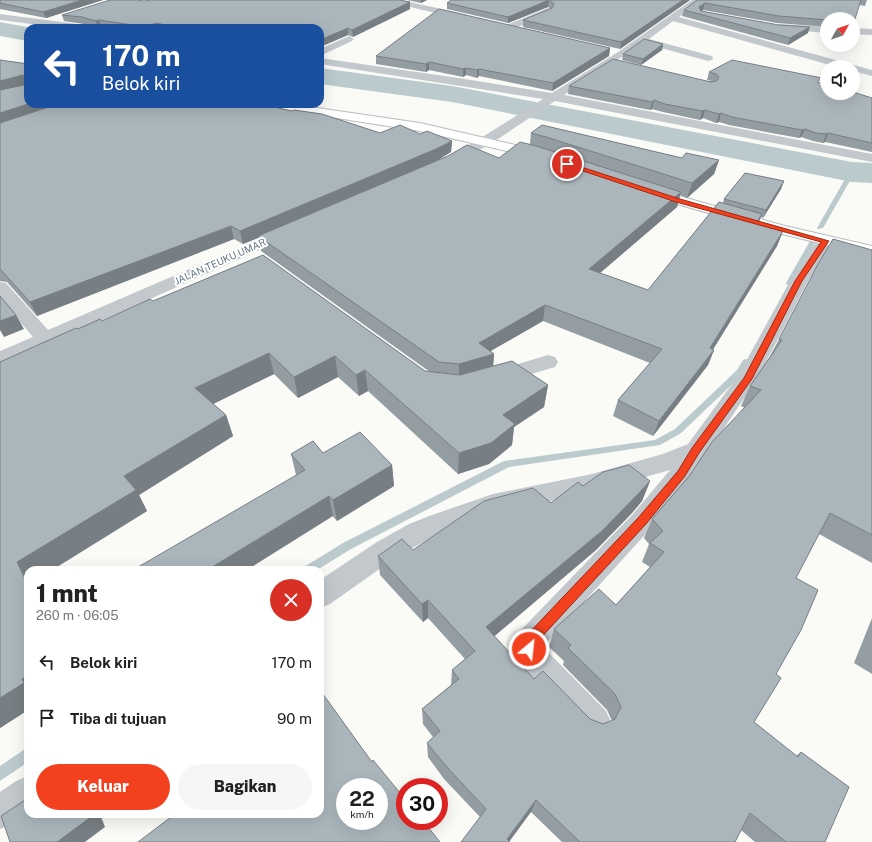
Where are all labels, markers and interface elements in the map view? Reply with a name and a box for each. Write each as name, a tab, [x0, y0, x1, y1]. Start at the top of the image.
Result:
north arrow	[820, 12, 860, 52]
map controls	[820, 12, 860, 100]
text: 170 m	[102, 39, 181, 72]
icon: left	[36, 40, 88, 92]
button: sound	[820, 60, 860, 100]
text: Belok kiri	[102, 73, 180, 94]
pin	[550, 147, 584, 181]
icon: arrive	[556, 153, 578, 175]
street label: JALAN TEUKU UMAR	[173, 235, 268, 287]
text: 1 mnt	[36, 579, 98, 607]
button: close	[270, 579, 312, 621]
text: 260 m · 06:05	[36, 608, 119, 623]
position arrow	[508, 628, 550, 670]
icon: left	[36, 651, 58, 673]
text: Belok kiri	[70, 654, 137, 671]
text: 170 m	[271, 654, 312, 671]
icon: arrive	[36, 707, 58, 729]
text: Tiba di tujuan	[70, 710, 166, 727]
text: 90 m	[277, 710, 312, 727]
button: Keluar	[36, 764, 170, 810]
button: Bagikan	[178, 764, 312, 810]
speed limit sign: 30	[396, 778, 448, 830]
text: 22	[349, 787, 375, 811]
text: km/h	[350, 808, 374, 820]

